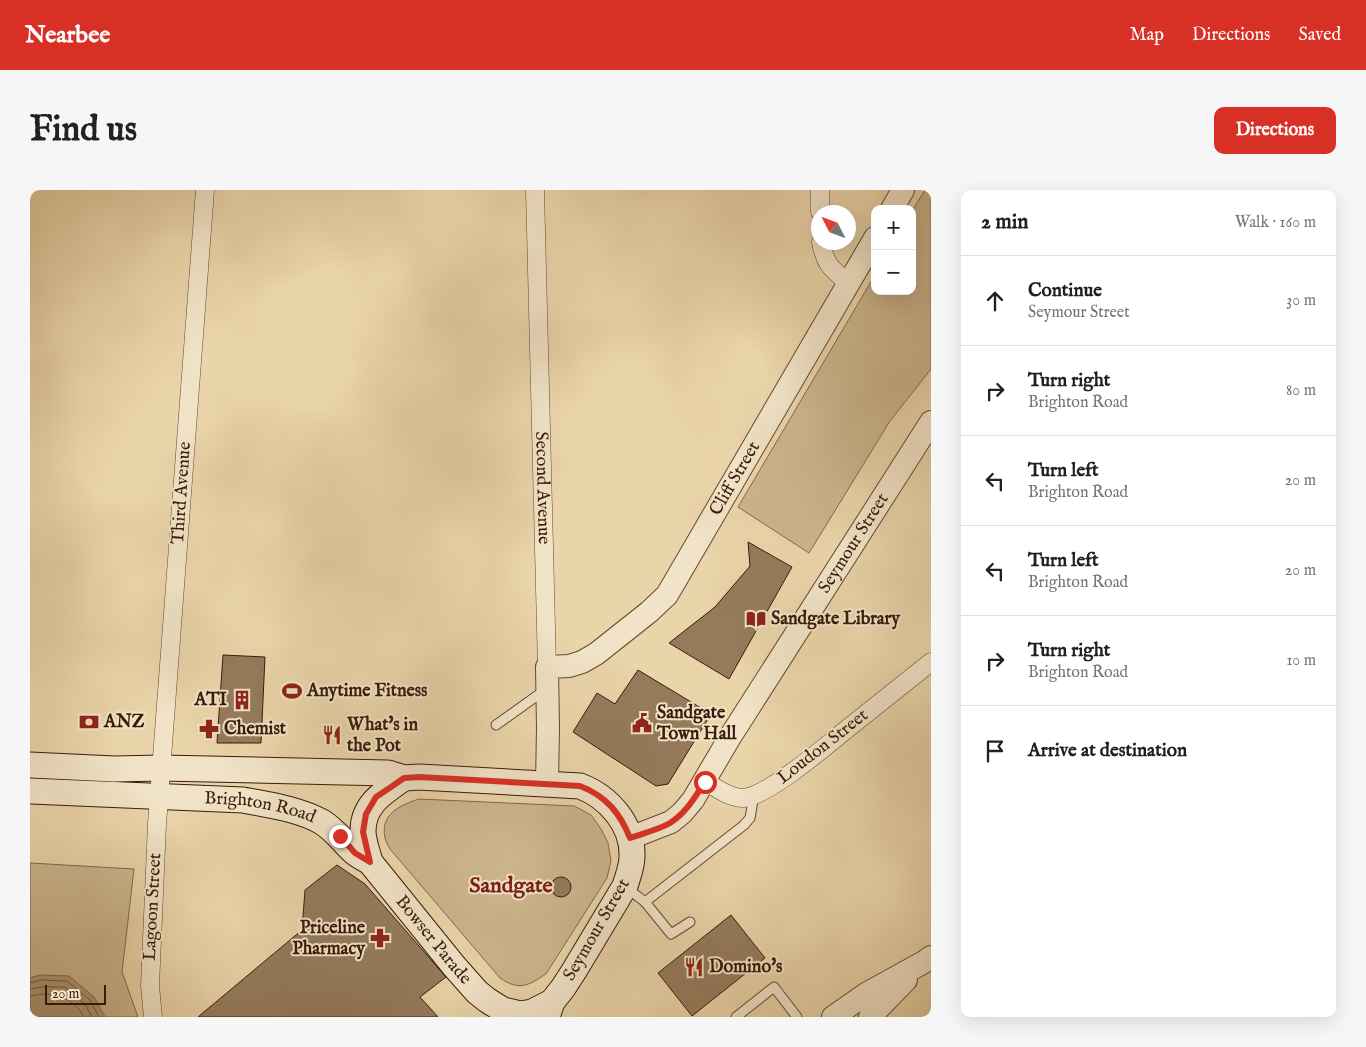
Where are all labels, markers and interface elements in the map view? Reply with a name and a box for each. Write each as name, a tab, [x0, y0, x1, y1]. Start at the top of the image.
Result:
text: Nearbee	[25, 20, 110, 51]
text: Map	[1130, 24, 1164, 47]
text: Directions	[1192, 24, 1270, 47]
text: Saved	[1298, 24, 1341, 47]
button: Directions	[1214, 107, 1336, 154]
text: Find us	[30, 108, 137, 153]
north arrow	[811, 205, 856, 250]
map controls	[871, 205, 916, 295]
button: +	[871, 205, 916, 250]
text: 2 min	[981, 209, 1028, 236]
text: Walk · 160 m	[1235, 213, 1316, 233]
button: −	[871, 250, 916, 295]
text: Continue	[1028, 279, 1102, 303]
icon: ahead	[981, 287, 1009, 315]
text: 30 m	[1286, 291, 1316, 311]
text: Seymour Street	[1028, 303, 1130, 323]
text: Turn right	[1028, 369, 1110, 393]
icon: right	[981, 377, 1009, 405]
text: 80 m	[1286, 381, 1316, 401]
text: Brighton Road	[1028, 393, 1128, 413]
street label: Second Avenue	[530, 431, 555, 545]
street label: Cliff Street	[704, 437, 765, 520]
street label: Third Avenue	[167, 441, 197, 545]
text: Turn left	[1028, 459, 1099, 483]
icon: left	[981, 467, 1009, 495]
text: 20 m	[1285, 471, 1316, 491]
text: Brighton Road	[1028, 483, 1128, 503]
street label: Seymour Street	[813, 489, 894, 598]
text: Turn left	[1028, 549, 1099, 573]
icon: left	[981, 557, 1009, 585]
text: 20 m	[1285, 561, 1316, 581]
text: Brighton Road	[1028, 573, 1128, 593]
library icon: Sandgate Library	[745, 608, 767, 630]
place label: Sandgate Library	[771, 608, 901, 631]
text: Turn right	[1028, 639, 1110, 663]
icon: right	[981, 647, 1009, 675]
text: 10 m	[1286, 651, 1316, 671]
text: Brighton Road	[1028, 663, 1128, 683]
sports icon: Anytime Fitness	[281, 680, 303, 702]
place label: Anytime Fitness	[306, 680, 428, 703]
place label: ATI	[193, 689, 227, 712]
building icon: ATI	[231, 689, 253, 711]
place label: Sandgate Town Hall	[656, 702, 738, 746]
street label: Loudon Street	[773, 704, 873, 790]
bank icon: ANZ	[78, 711, 100, 733]
place label: ANZ	[103, 711, 145, 734]
public building icon: Sandgate Town Hall	[631, 712, 653, 734]
place label: What's in the Pot	[346, 714, 418, 758]
pharmacy icon: Chemist	[198, 718, 220, 740]
place label: Chemist	[224, 718, 287, 741]
restaurant icon: What's in the Pot	[321, 724, 343, 746]
icon: arrive	[981, 737, 1009, 765]
text: Arrive at destination	[1028, 739, 1187, 763]
route start	[694, 771, 717, 794]
street label: Brighton Road	[204, 787, 319, 829]
route end	[329, 825, 352, 848]
street label: Lagoon Street	[139, 853, 167, 961]
district label: Sandgate	[469, 872, 553, 900]
street label: Seymour Street	[558, 875, 636, 985]
street label: Bowser Parade	[390, 891, 477, 990]
place label: Priceline Pharmacy	[292, 917, 366, 961]
pharmacy icon: Priceline Pharmacy	[369, 927, 391, 949]
restaurant icon: Domino's	[683, 956, 705, 978]
place label: Domino's	[709, 956, 783, 979]
scale bar	[45, 982, 106, 1005]
text: 20 m	[52, 985, 79, 1003]

